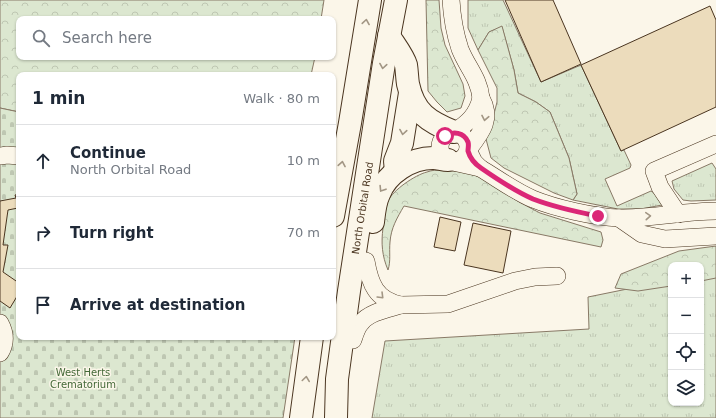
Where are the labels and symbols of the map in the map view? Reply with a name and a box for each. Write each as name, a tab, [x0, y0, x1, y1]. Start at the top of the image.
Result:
one-way arrow	[361, 18, 370, 25]
one-way arrow	[380, 63, 388, 69]
one-way arrow	[482, 115, 490, 122]
route start	[436, 127, 454, 145]
one-way arrow	[399, 129, 408, 135]
one-way arrow	[338, 161, 346, 167]
street label: North Orbital Road	[350, 161, 375, 255]
one-way arrow	[379, 185, 387, 192]
route end	[589, 207, 607, 225]
one-way arrow	[645, 212, 651, 221]
one-way arrow	[376, 291, 384, 299]
park label: West Herts Crematorium	[50, 367, 116, 390]
one-way arrow	[301, 376, 310, 382]

